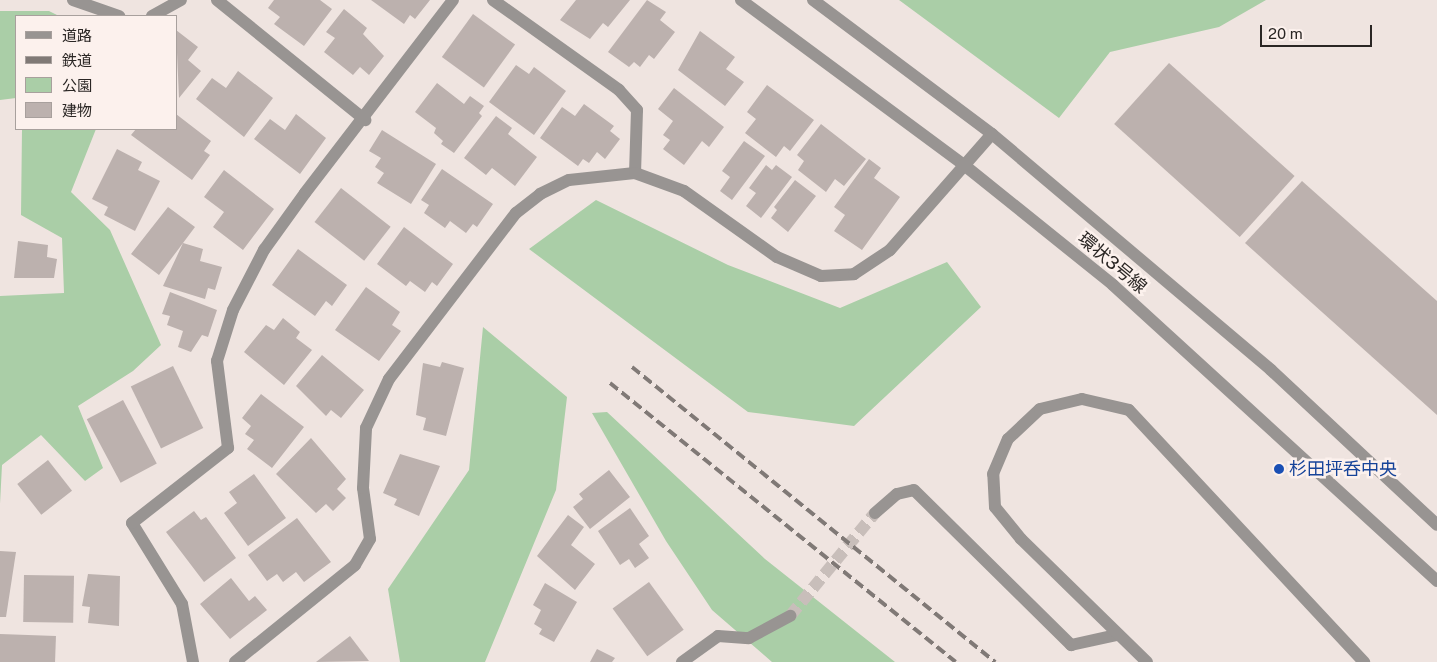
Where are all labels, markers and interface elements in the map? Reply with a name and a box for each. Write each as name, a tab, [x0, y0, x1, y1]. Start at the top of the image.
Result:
legend	[15, 15, 178, 130]
scale bar	[1262, 15, 1374, 47]
text: 20 m	[1268, 25, 1303, 42]
text: 道路	[62, 27, 92, 44]
text: 鉄道	[62, 52, 92, 69]
text: 公園	[62, 77, 92, 94]
text: 建物	[62, 102, 92, 119]
street label: 環状3号線	[1073, 228, 1151, 298]
place label: 杉田坪呑中央	[1289, 458, 1397, 480]
marker: 杉田坪呑中央	[1273, 463, 1285, 475]

